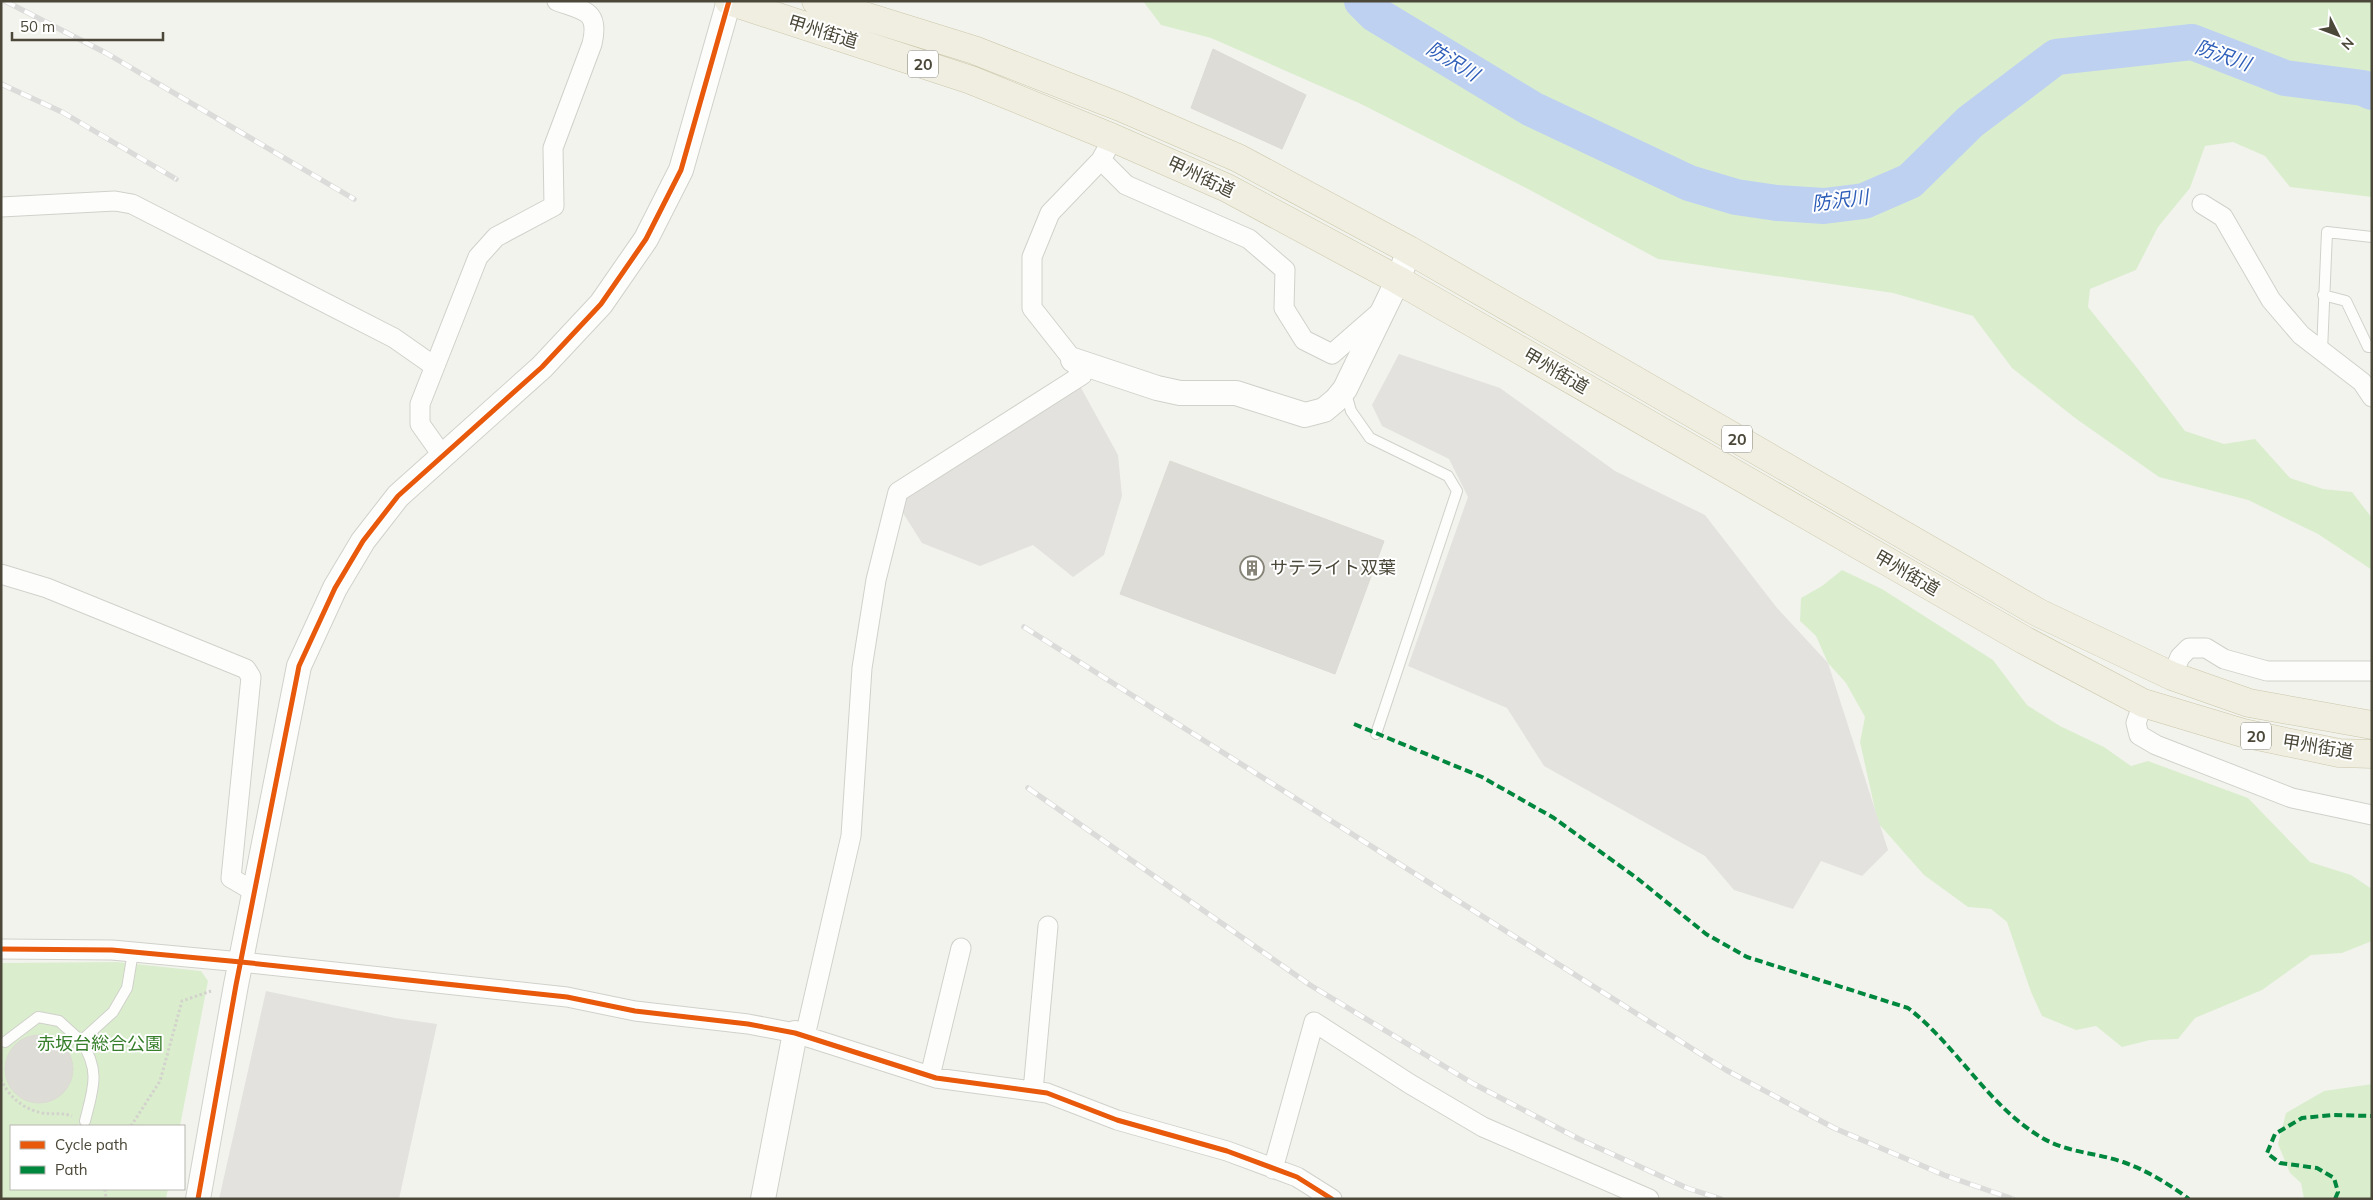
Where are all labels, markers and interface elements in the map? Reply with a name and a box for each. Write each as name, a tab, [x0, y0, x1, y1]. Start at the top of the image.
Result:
scale bar	[12, 10, 164, 42]
street label: 甲州街道	[785, 10, 861, 53]
north arrow	[2313, 10, 2363, 60]
text: 50 m	[20, 17, 55, 36]
water label: 防沢川	[2192, 34, 2256, 76]
text: N	[2337, 34, 2358, 54]
water label: 防沢川	[1422, 36, 1485, 87]
road number: 20	[908, 51, 938, 78]
street label: 甲州街道	[1164, 151, 1239, 202]
water label: 防沢川	[1810, 184, 1872, 215]
street label: 甲州街道	[1519, 343, 1593, 399]
road number: 20	[1722, 426, 1752, 452]
street label: 甲州街道	[1870, 545, 1944, 601]
building icon: サテライト双葉	[1239, 555, 1265, 581]
place label: サテライト双葉	[1270, 556, 1396, 579]
road number: 20	[2241, 722, 2271, 749]
street label: 甲州街道	[2281, 730, 2355, 763]
park label: 赤坂台総合公園	[37, 1032, 163, 1055]
legend	[10, 1125, 185, 1190]
text: Cycle path	[55, 1135, 128, 1154]
text: Path	[55, 1160, 87, 1179]

